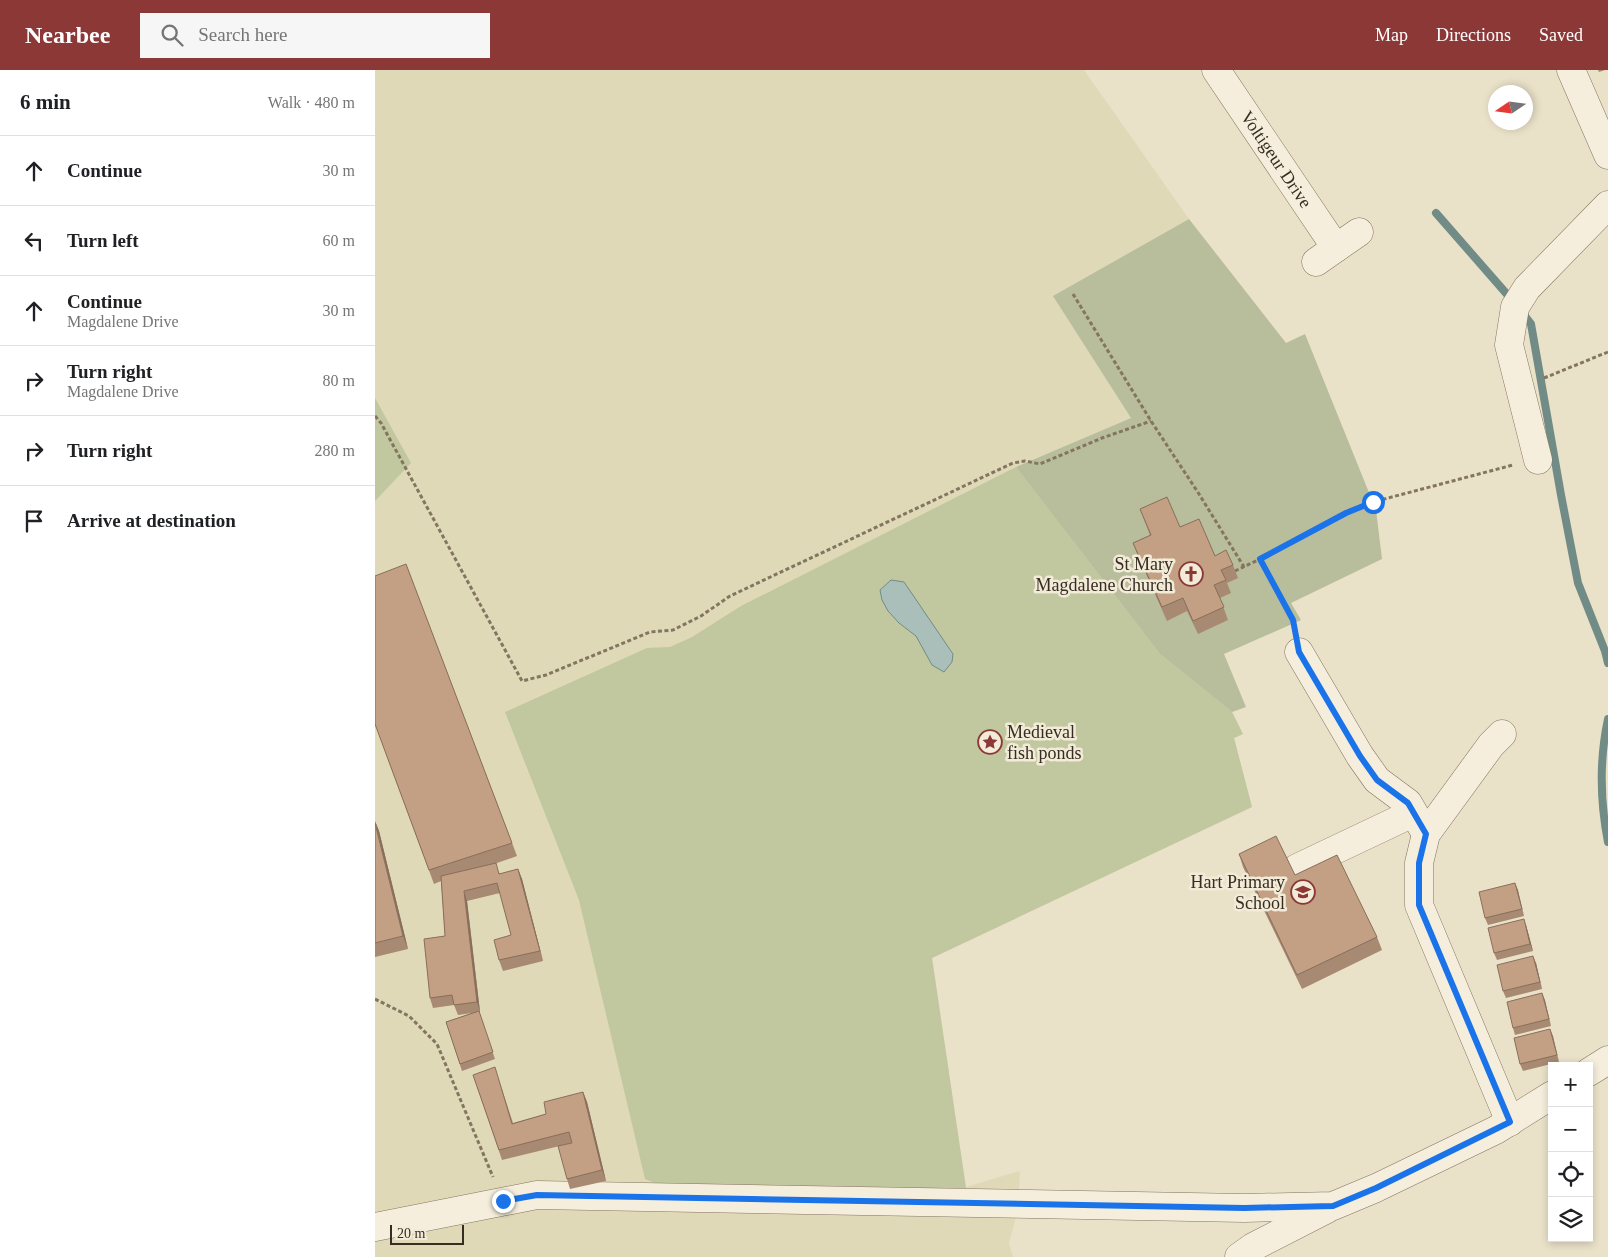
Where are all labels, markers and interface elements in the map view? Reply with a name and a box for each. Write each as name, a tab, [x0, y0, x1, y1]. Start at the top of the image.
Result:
search box	[140, 13, 490, 58]
icon: search	[158, 21, 186, 49]
text: Nearbee	[25, 22, 110, 48]
text: Search here	[198, 24, 287, 45]
text: Map	[1375, 25, 1408, 45]
text: Directions	[1436, 25, 1511, 45]
text: Saved	[1539, 25, 1583, 45]
north arrow	[1488, 85, 1533, 130]
text: 6 min	[20, 90, 71, 114]
text: Walk · 480 m	[268, 94, 355, 111]
street label: Voltigeur Drive	[1237, 107, 1316, 212]
icon: ahead	[20, 157, 48, 185]
text: Continue	[67, 160, 142, 181]
text: 30 m	[323, 162, 355, 179]
icon: left	[20, 227, 48, 255]
text: Turn left	[67, 230, 139, 251]
text: 60 m	[323, 232, 355, 249]
text: Continue	[67, 291, 142, 312]
icon: ahead	[20, 297, 48, 325]
text: 30 m	[323, 302, 355, 319]
text: Magdalene Drive	[67, 313, 179, 330]
text: Turn right	[67, 361, 152, 382]
icon: right	[20, 367, 48, 395]
text: 80 m	[323, 372, 355, 389]
text: Magdalene Drive	[67, 383, 179, 400]
icon: right	[20, 437, 48, 465]
text: Turn right	[67, 440, 152, 461]
text: 280 m	[315, 442, 355, 459]
route start	[1362, 491, 1385, 514]
icon: arrive	[20, 507, 48, 535]
text: Arrive at destination	[67, 510, 236, 531]
place label: St Mary Magdalene Church	[1036, 554, 1173, 595]
church icon: St Mary Magdalene Church	[1178, 561, 1204, 587]
place label: Medieval fish ponds	[1007, 722, 1082, 763]
place icon: Medieval fish ponds	[977, 729, 1003, 755]
place label: Hart Primary School	[1191, 872, 1285, 913]
school or university icon: Hart Primary School	[1290, 879, 1316, 905]
map controls	[1548, 1062, 1593, 1242]
button: +	[1548, 1062, 1593, 1107]
button: −	[1548, 1107, 1593, 1152]
button: locate	[1548, 1152, 1593, 1197]
route end	[492, 1190, 515, 1213]
button: layers	[1548, 1197, 1593, 1242]
scale bar	[390, 1222, 464, 1245]
text: 20 m	[397, 1226, 425, 1241]

